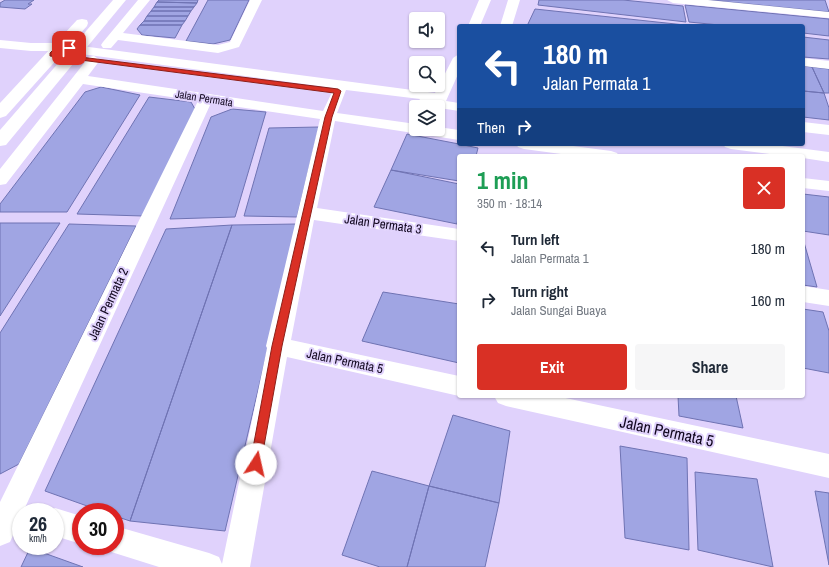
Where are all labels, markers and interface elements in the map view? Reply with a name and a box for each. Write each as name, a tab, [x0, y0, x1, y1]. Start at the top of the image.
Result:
map controls	[409, 12, 445, 136]
button: sound	[409, 12, 445, 48]
pin	[52, 31, 86, 65]
text: 180 m	[543, 35, 608, 73]
icon: arrive	[58, 37, 80, 59]
icon: left	[477, 40, 529, 92]
button: search	[409, 56, 445, 92]
text: Jalan Permata 1	[543, 71, 650, 96]
street label: Jalan Permata	[174, 87, 234, 109]
button: layers	[409, 100, 445, 136]
icon: right	[513, 116, 535, 138]
text: Then	[477, 117, 505, 138]
text: 1 min	[477, 164, 528, 196]
button: close	[743, 167, 785, 209]
text: 350 m · 18:14	[477, 195, 542, 212]
street label: Jalan Permata 3	[343, 210, 423, 238]
text: Turn left	[511, 229, 559, 250]
icon: left	[477, 237, 499, 259]
text: 180 m	[751, 238, 785, 259]
text: Jalan Permata 1	[511, 250, 589, 267]
street label: Jalan Permata 2	[84, 265, 132, 343]
text: Turn right	[511, 281, 568, 302]
icon: right	[477, 289, 499, 311]
text: 160 m	[751, 290, 785, 311]
text: Jalan Sungai Buaya	[511, 302, 606, 319]
button: Exit	[477, 344, 627, 390]
button: Share	[635, 344, 785, 390]
street label: Jalan Permata 5	[305, 345, 385, 377]
street label: Jalan Permata 5	[618, 410, 716, 452]
position arrow	[235, 443, 277, 485]
speed limit sign: 30	[72, 503, 124, 555]
text: 26	[29, 510, 47, 537]
text: km/h	[29, 532, 47, 545]

